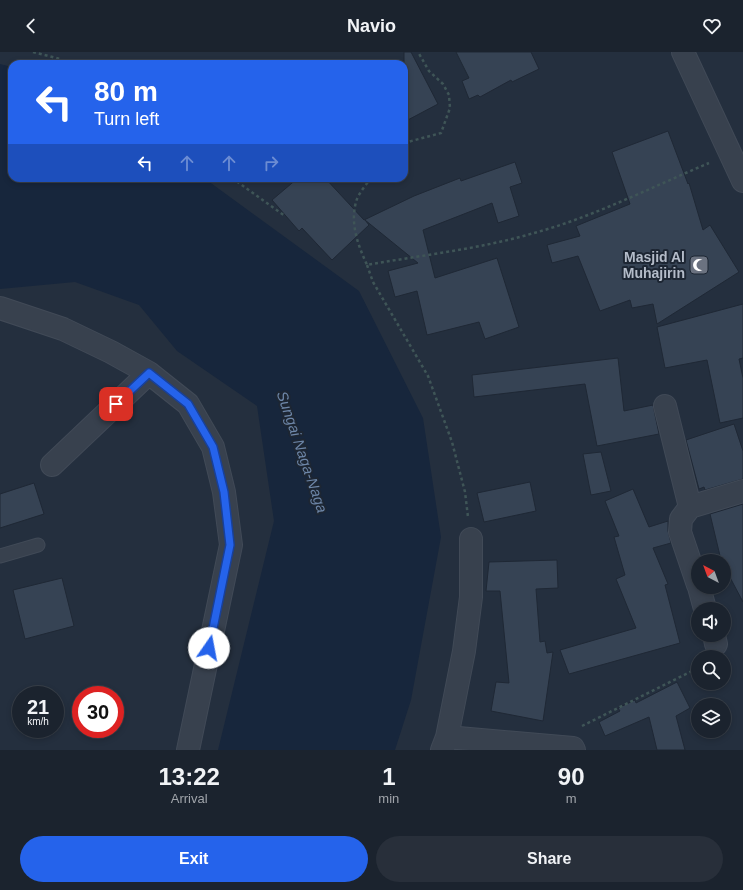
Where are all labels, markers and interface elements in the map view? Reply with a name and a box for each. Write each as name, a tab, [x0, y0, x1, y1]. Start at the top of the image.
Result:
icon: back	[20, 15, 42, 37]
icon: heart	[701, 15, 723, 37]
text: Navio	[347, 16, 396, 36]
icon: left	[28, 76, 80, 128]
text: 80 m	[94, 76, 158, 107]
text: Turn left	[94, 109, 159, 129]
icon: left	[134, 152, 156, 174]
icon: ahead	[176, 152, 198, 174]
icon: ahead	[218, 152, 240, 174]
icon: right	[260, 152, 282, 174]
place label: Masjid Al Muhajirin	[623, 249, 685, 281]
mosque icon: Masjid Al Muhajirin	[688, 254, 710, 276]
pin	[99, 387, 133, 421]
water label: Sungai Naga-Naga	[274, 389, 331, 515]
icon: arrive	[105, 393, 127, 415]
north arrow	[691, 554, 731, 594]
map controls	[691, 554, 731, 738]
button: sound	[691, 602, 731, 642]
position arrow	[188, 627, 230, 669]
button: search	[691, 650, 731, 690]
speed limit sign: 30	[72, 686, 124, 738]
text: 21	[27, 696, 49, 718]
button: layers	[691, 698, 731, 738]
text: km/h	[27, 716, 49, 727]
text: 13:22	[158, 763, 220, 790]
text: 1	[382, 763, 396, 790]
text: 90	[558, 763, 585, 790]
text: Arrival	[171, 791, 208, 806]
text: min	[378, 791, 399, 806]
text: m	[566, 791, 577, 806]
button: Exit	[20, 836, 368, 882]
button: Share	[376, 836, 723, 882]

